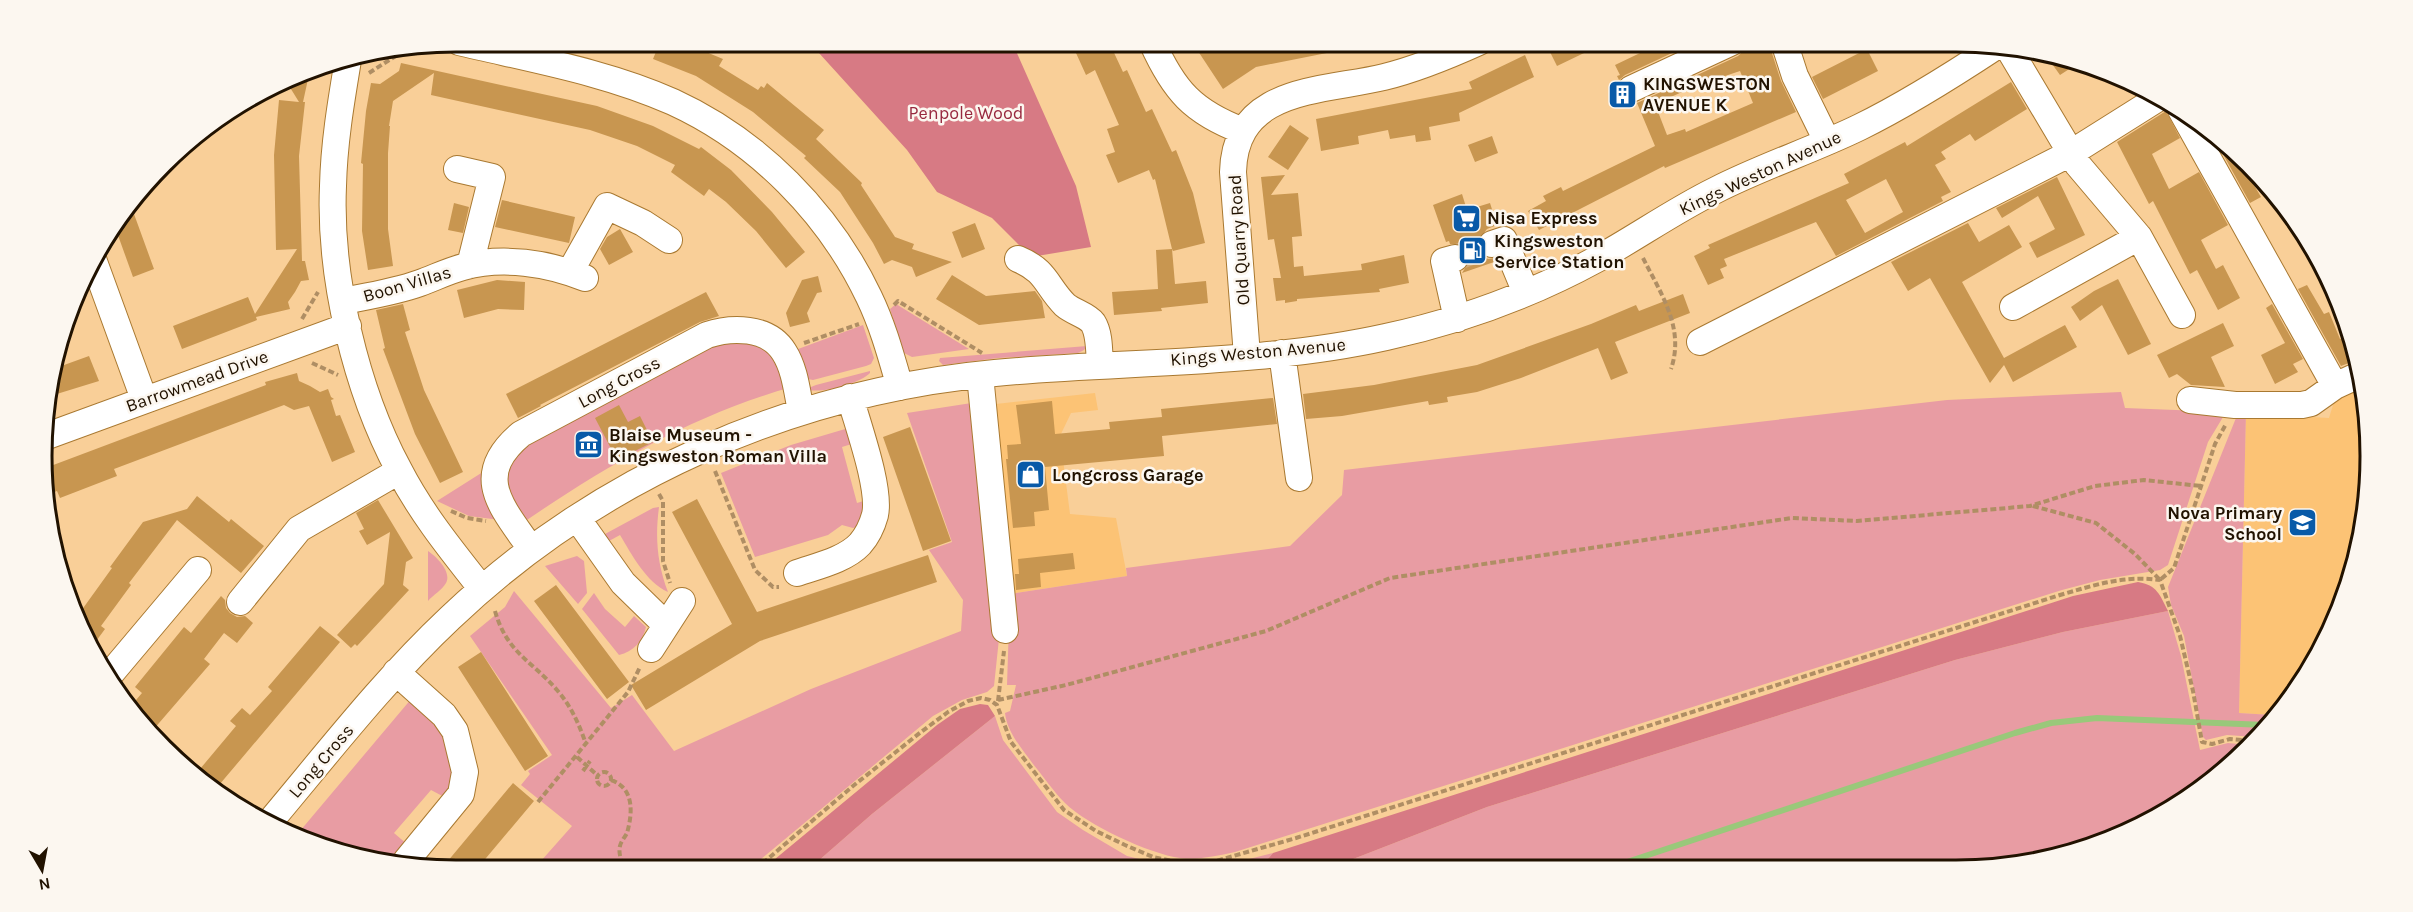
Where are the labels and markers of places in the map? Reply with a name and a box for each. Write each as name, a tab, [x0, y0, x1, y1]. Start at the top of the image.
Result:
place label: KINGSWESTON AVENUE K	[1643, 73, 1771, 116]
building icon: KINGSWESTON AVENUE K	[1606, 78, 1638, 110]
supermarket icon: Nisa Express	[1450, 202, 1482, 234]
place label: Nisa Express	[1487, 207, 1598, 229]
place label: Kingsweston Service Station	[1494, 230, 1624, 273]
fuel station icon: Kingsweston Service Station	[1457, 235, 1489, 267]
place label: Blaise Museum - Kingsweston Roman Villa	[609, 424, 827, 467]
museum icon: Blaise Museum - Kingsweston Roman Villa	[572, 429, 604, 461]
shop icon: Longcross Garage	[1015, 459, 1047, 491]
place label: Longcross Garage	[1052, 464, 1203, 486]
place label: Nova Primary School	[2167, 502, 2282, 545]
school or university icon: Nova Primary School	[2287, 507, 2319, 539]

